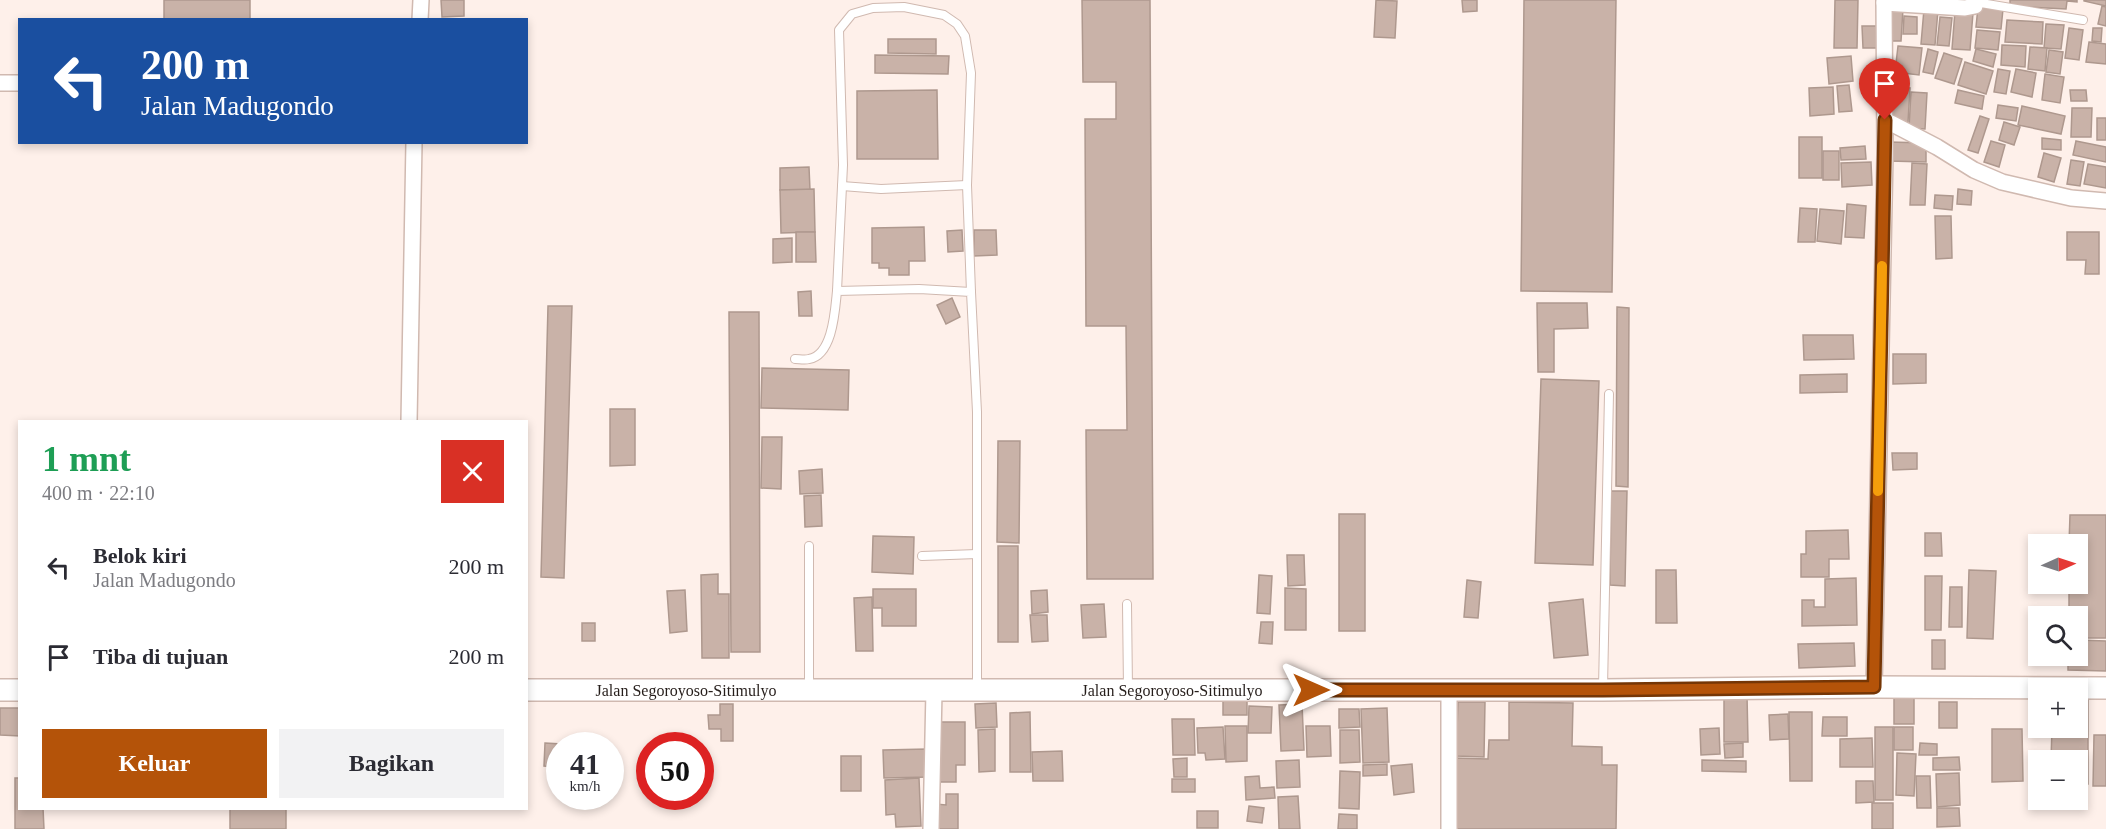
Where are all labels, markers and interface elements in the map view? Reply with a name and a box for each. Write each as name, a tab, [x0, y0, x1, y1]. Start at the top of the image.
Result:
icon: left	[42, 42, 120, 120]
text: 200 m	[141, 42, 250, 88]
pin	[1859, 58, 1910, 120]
icon: arrive	[1868, 67, 1901, 100]
text: Jalan Madugondo	[141, 91, 334, 121]
text: 1 mnt	[42, 439, 131, 479]
button: close	[441, 440, 504, 503]
text: 400 m · 22:10	[42, 482, 155, 504]
north arrow	[2028, 534, 2088, 594]
map controls	[2028, 534, 2088, 810]
text: Belok kiri	[93, 543, 187, 568]
icon: left	[42, 551, 75, 584]
text: 200 m	[448, 554, 504, 579]
text: Jalan Madugondo	[93, 569, 236, 591]
button: search	[2028, 606, 2088, 666]
icon: arrive	[42, 641, 75, 674]
text: Tiba di tujuan	[93, 644, 228, 669]
text: 200 m	[448, 644, 504, 669]
position arrow	[1279, 658, 1343, 722]
button: +	[2028, 678, 2088, 738]
street label: Jalan Segoroyoso-Sitimulyo	[596, 682, 776, 700]
street label: Jalan Segoroyoso-Sitimulyo	[1082, 682, 1262, 700]
button: Keluar	[42, 729, 267, 798]
button: Bagikan	[279, 729, 504, 798]
speed limit sign: 50	[636, 732, 714, 810]
text: 41	[570, 747, 600, 780]
button: −	[2028, 750, 2088, 810]
text: km/h	[570, 778, 600, 794]

